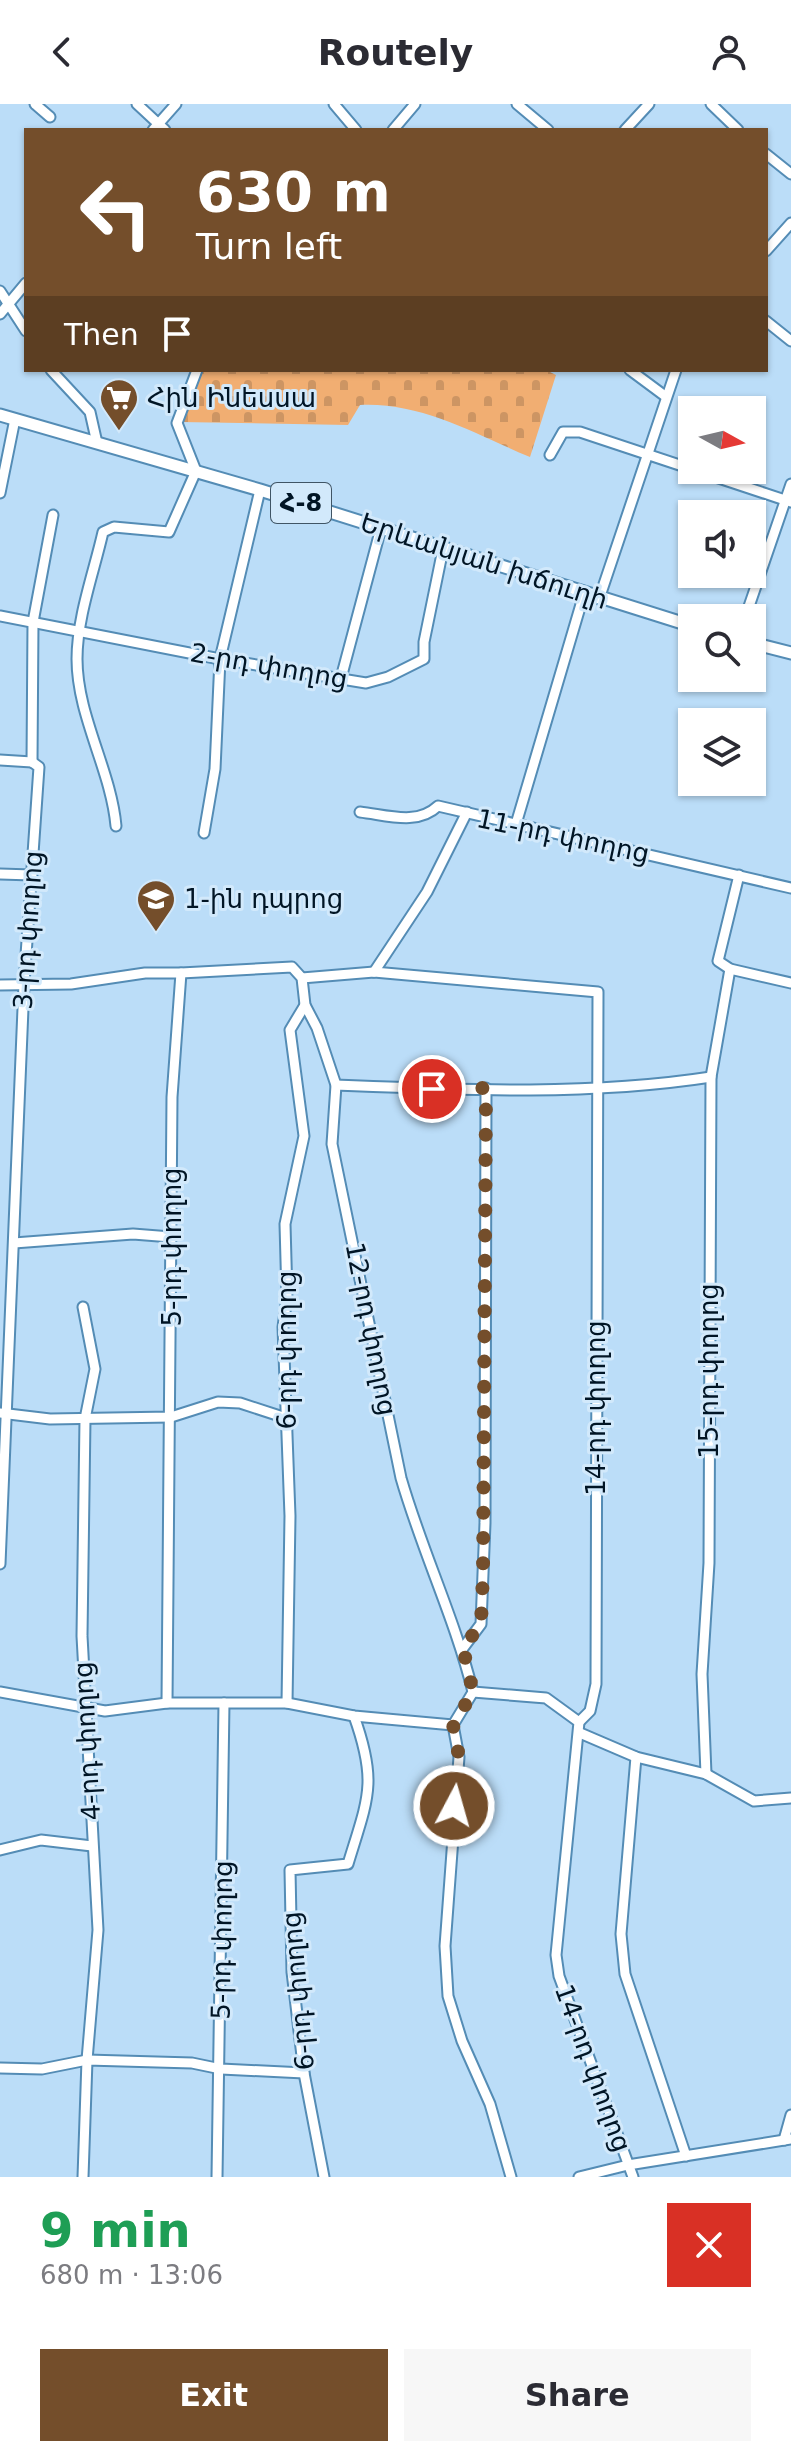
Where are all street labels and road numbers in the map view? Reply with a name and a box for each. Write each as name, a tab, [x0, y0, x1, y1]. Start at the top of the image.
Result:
road number: Հ-8	[271, 483, 331, 523]
street label: Երևանյան խճուղի	[357, 507, 611, 615]
street label: 2-րդ փողոց	[188, 637, 350, 695]
street label: 11-րդ փողոց	[474, 803, 652, 869]
street label: 3-րդ փողոց	[7, 850, 49, 1010]
street label: 5-րդ փողոց	[157, 1167, 187, 1327]
street label: 12-րդ փողոց	[340, 1240, 402, 1418]
street label: 6-րդ փողոց	[272, 1270, 302, 1430]
street label: 15-րդ փողոց	[694, 1283, 724, 1459]
street label: 14-րդ փողոց	[581, 1320, 611, 1496]
street label: 4-րդ փողոց	[68, 1661, 106, 1821]
street label: 5-րդ փողոց	[206, 1860, 238, 2020]
street label: 6-րդ փողոց	[276, 1910, 320, 2072]
street label: 14-րդ փողոց	[549, 1980, 637, 2156]

